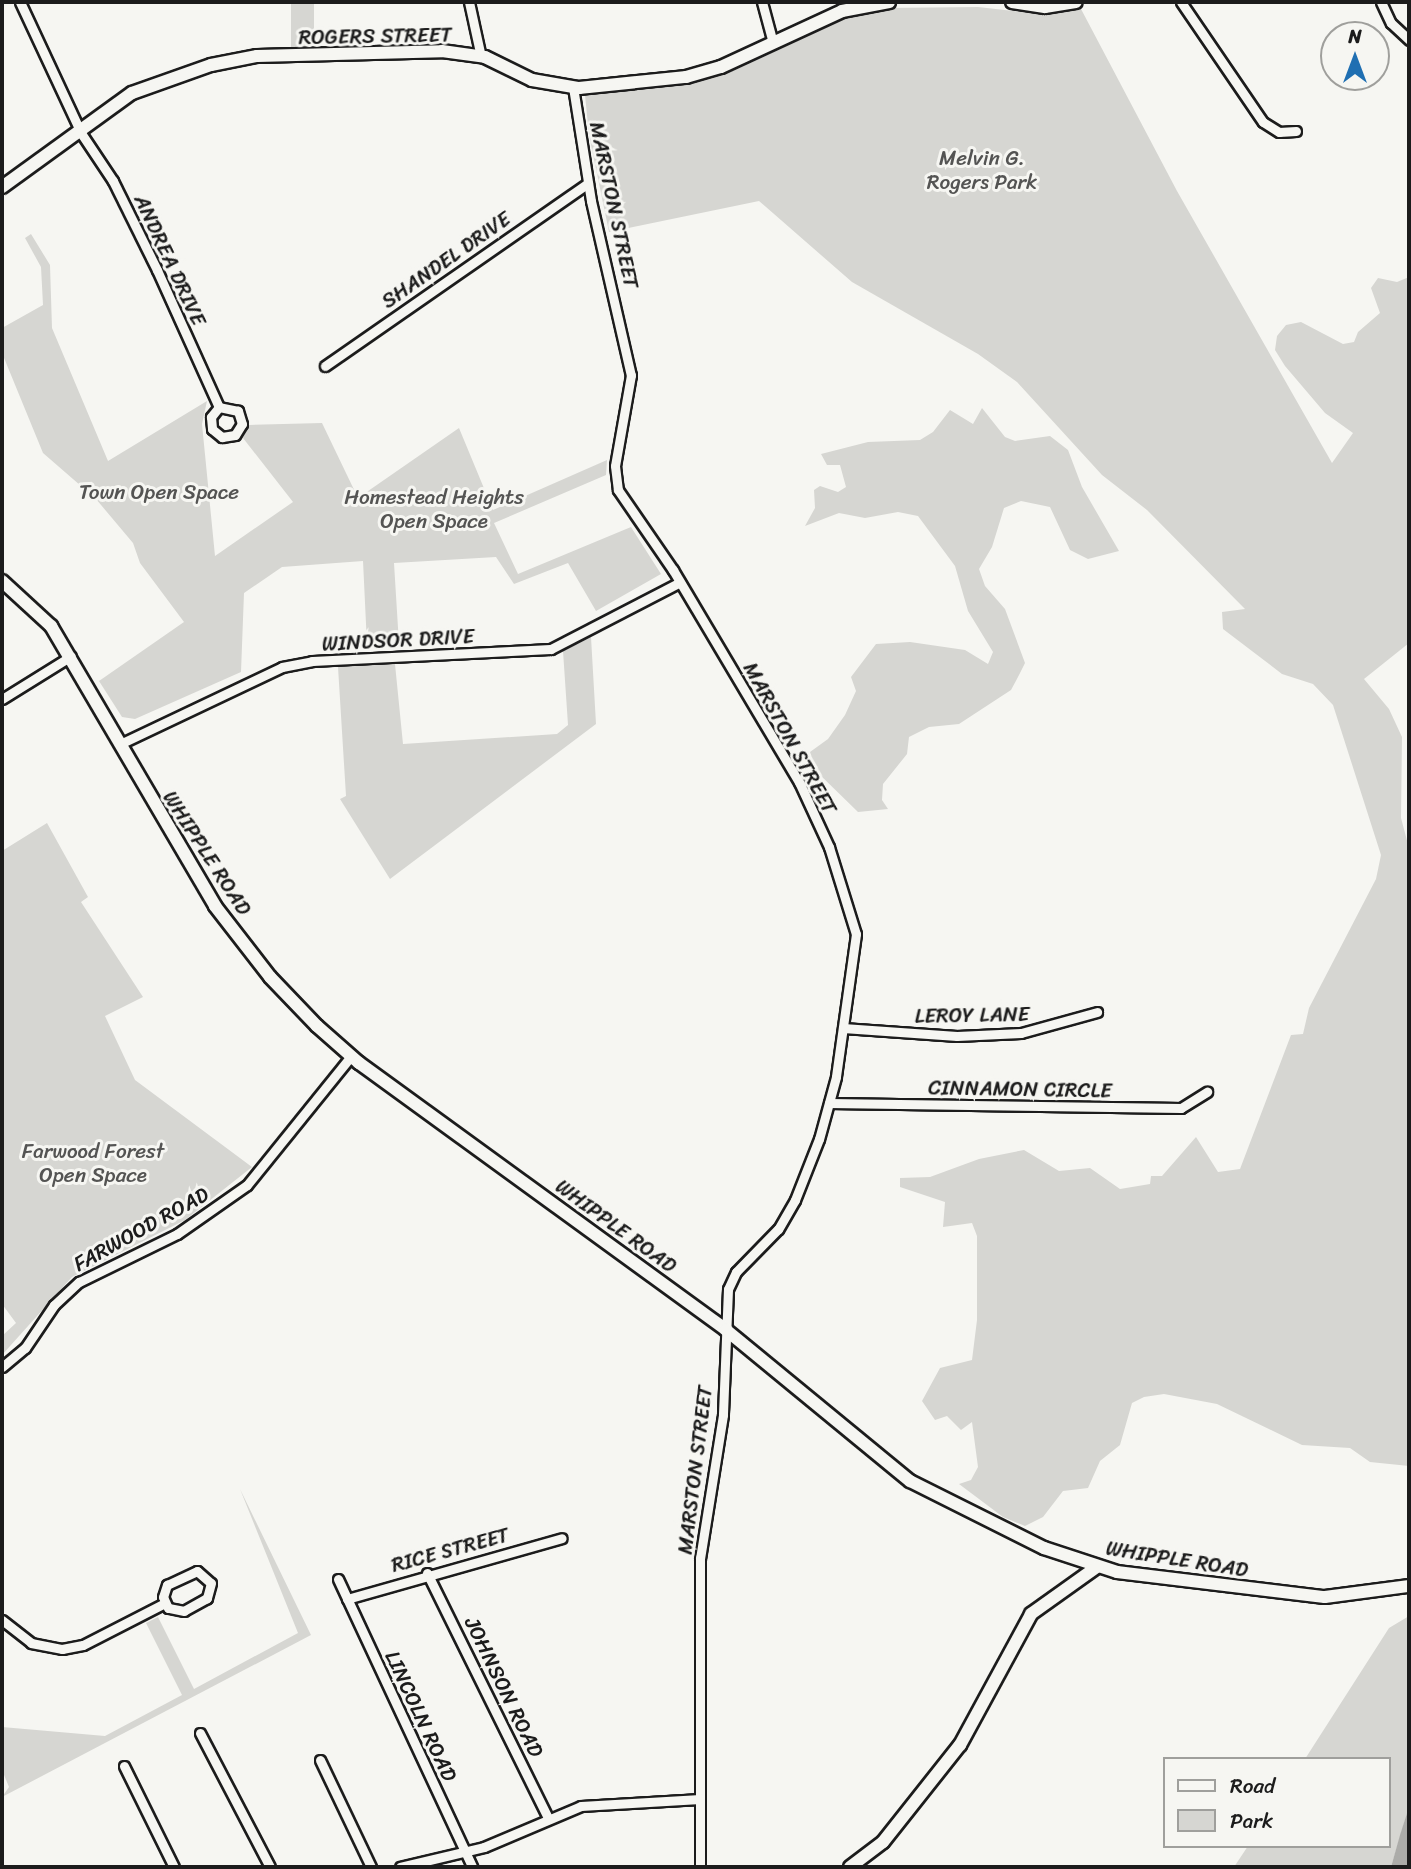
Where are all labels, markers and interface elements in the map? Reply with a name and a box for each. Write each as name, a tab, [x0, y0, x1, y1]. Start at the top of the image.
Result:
text: N	[1348, 20, 1362, 53]
north arrow	[1320, 21, 1390, 91]
street label: ROGERS STREET	[298, 22, 452, 50]
street label: MARSTON STREET	[584, 118, 644, 292]
park label: Melvin G. Rogers Park	[927, 145, 1037, 195]
street label: ANDREA DRIVE	[129, 190, 211, 330]
street label: SHANDEL DRIVE	[376, 206, 516, 314]
park label: Town Open Space	[79, 479, 239, 505]
park label: Homestead Heights Open Space	[345, 484, 523, 534]
street label: WINDSOR DRIVE	[320, 623, 476, 657]
street label: MARSTON STREET	[737, 657, 843, 819]
street label: WHIPPLE ROAD	[157, 786, 257, 920]
street label: LEROY LANE	[914, 1001, 1030, 1029]
street label: CINNAMON CIRCLE	[928, 1075, 1112, 1103]
park label: Farwood Forest Open Space	[22, 1138, 164, 1188]
street label: WHIPPLE ROAD	[551, 1174, 681, 1278]
street label: FARWOOD ROAD	[69, 1181, 213, 1277]
street label: MARSTON STREET	[672, 1383, 718, 1557]
street label: RICE STREET	[387, 1522, 513, 1578]
street label: WHIPPLE ROAD	[1104, 1535, 1250, 1583]
street label: JOHNSON ROAD	[459, 1613, 549, 1761]
street label: LINCOLN ROAD	[380, 1647, 462, 1785]
legend	[1162, 1757, 1390, 1848]
text: Road	[1230, 1767, 1275, 1805]
text: Park	[1230, 1802, 1273, 1840]

